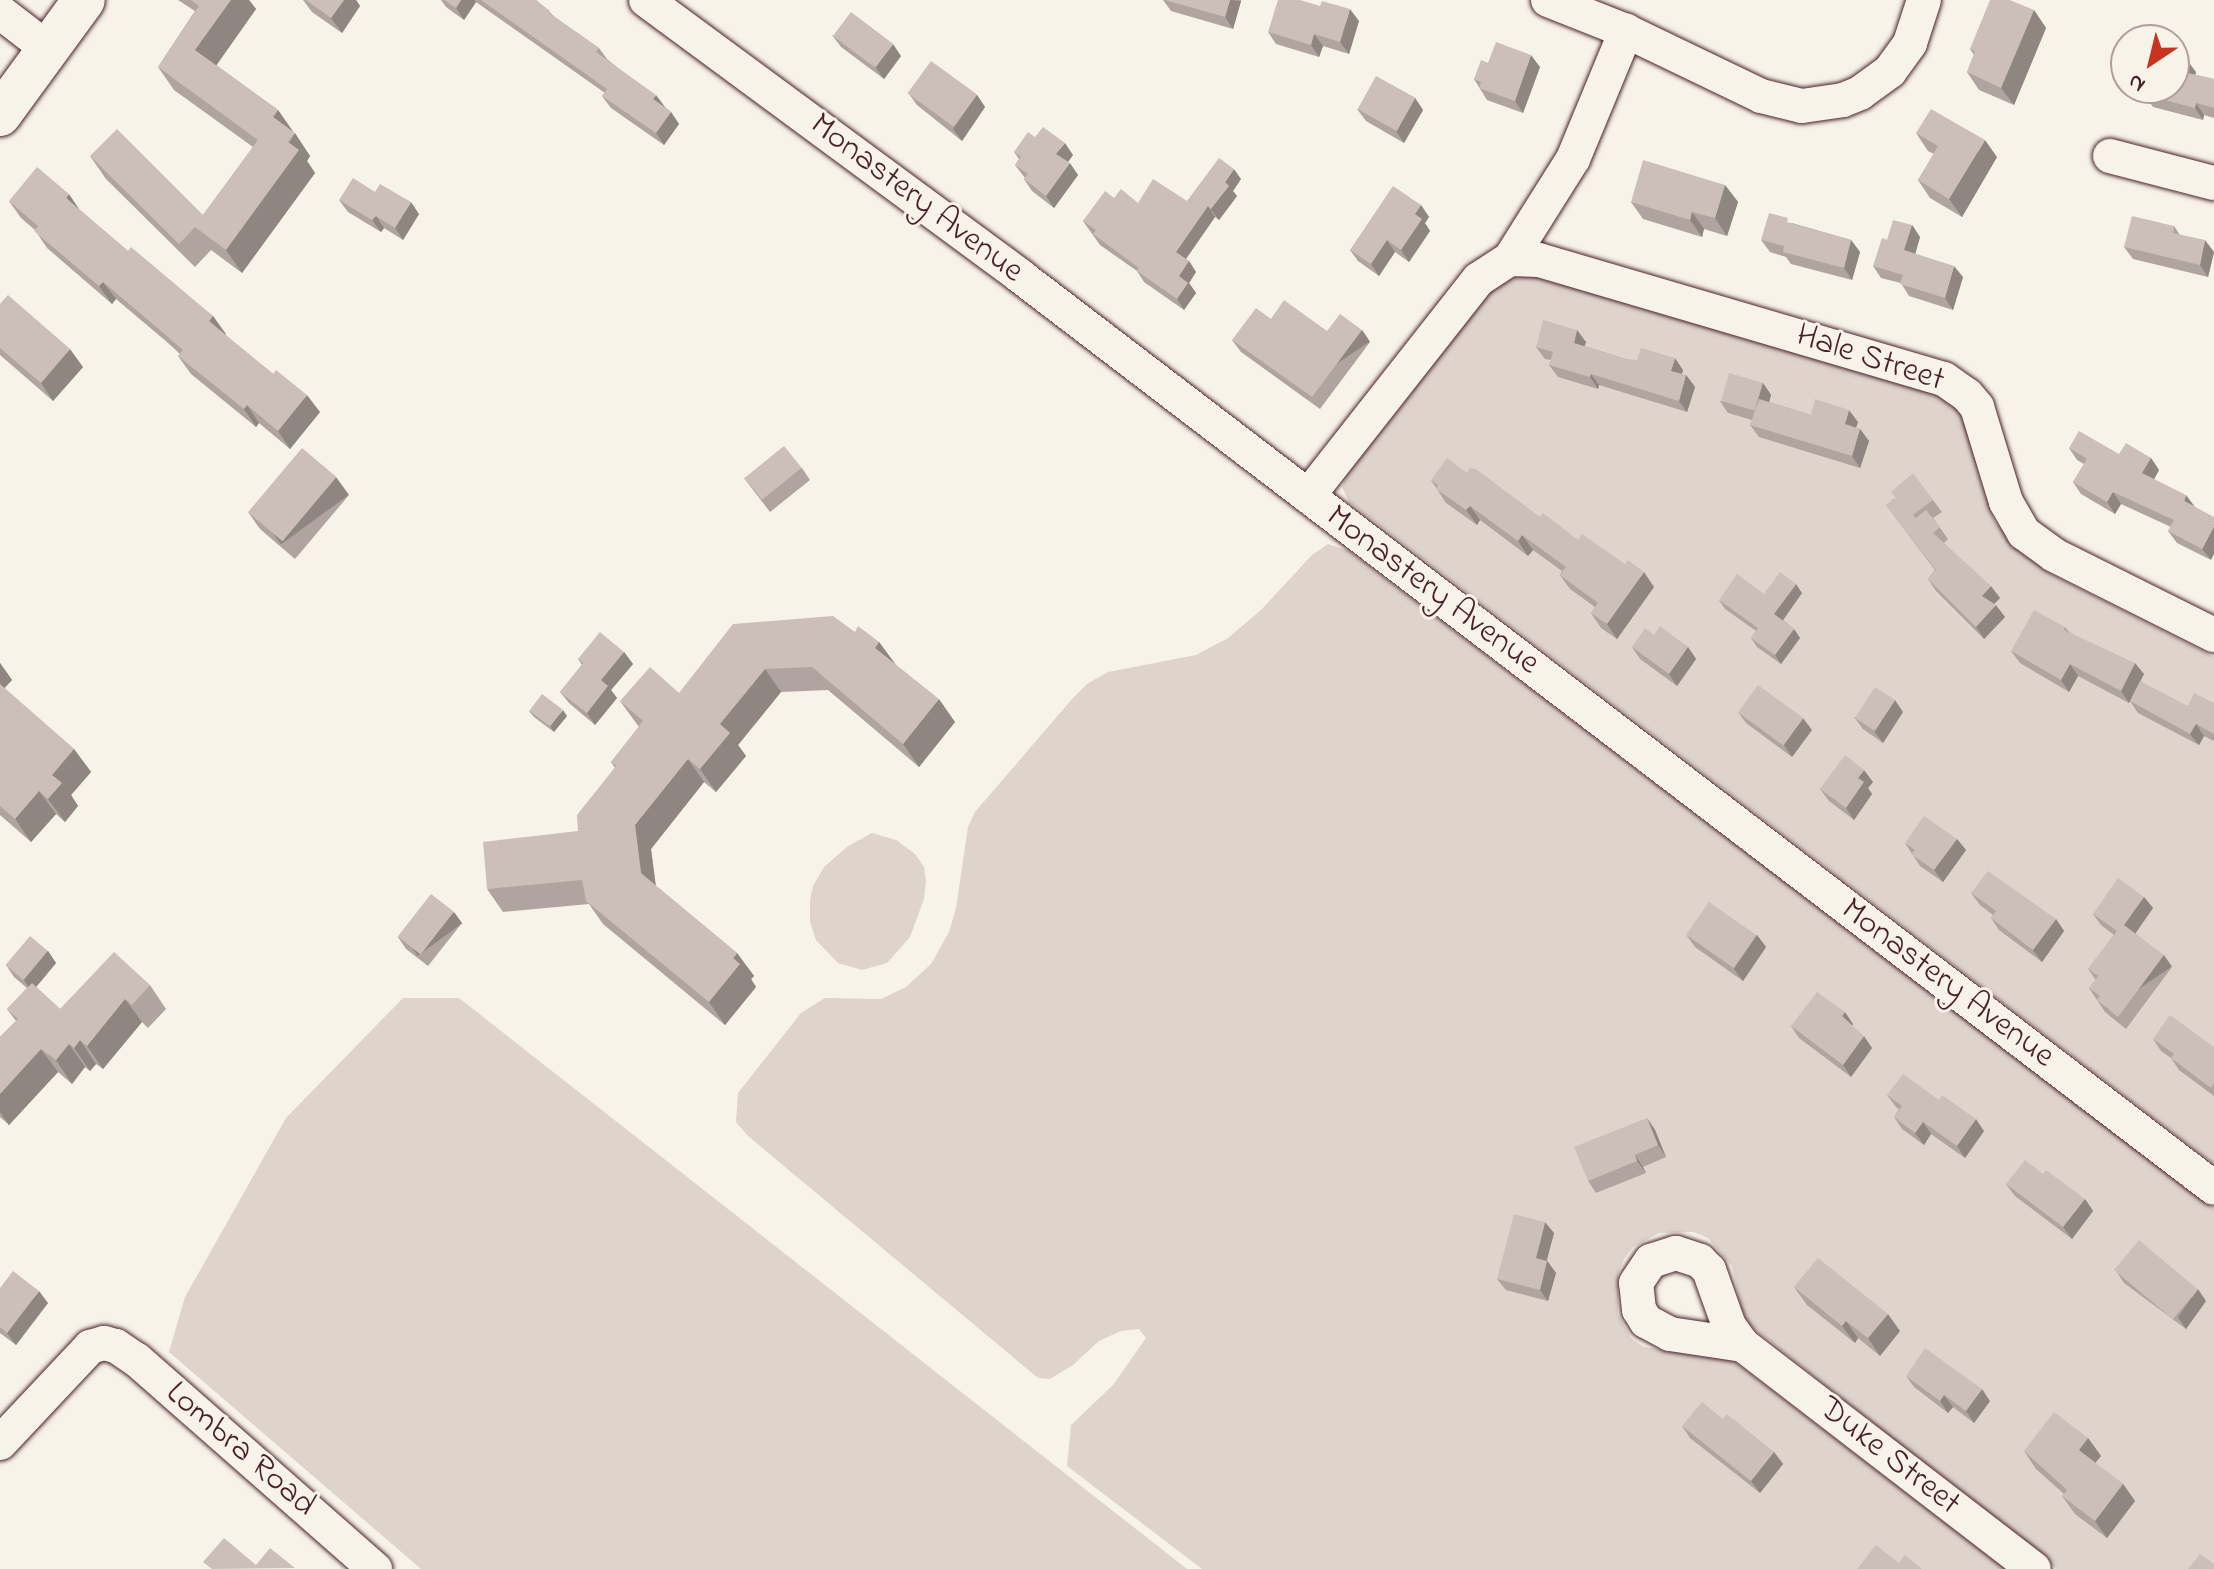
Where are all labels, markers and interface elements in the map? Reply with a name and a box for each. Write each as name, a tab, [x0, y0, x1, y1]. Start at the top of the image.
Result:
north arrow	[2110, 24, 2190, 104]
text: N	[2122, 65, 2153, 99]
street label: Monastery Avenue	[801, 105, 1031, 293]
street label: Hale Street	[1791, 316, 1949, 402]
street label: Monastery Avenue	[1317, 497, 1547, 685]
street label: Monastery Avenue	[1832, 890, 2062, 1078]
street label: Lombra Road	[156, 1374, 324, 1526]
street label: Duke Street	[1810, 1389, 1968, 1525]

